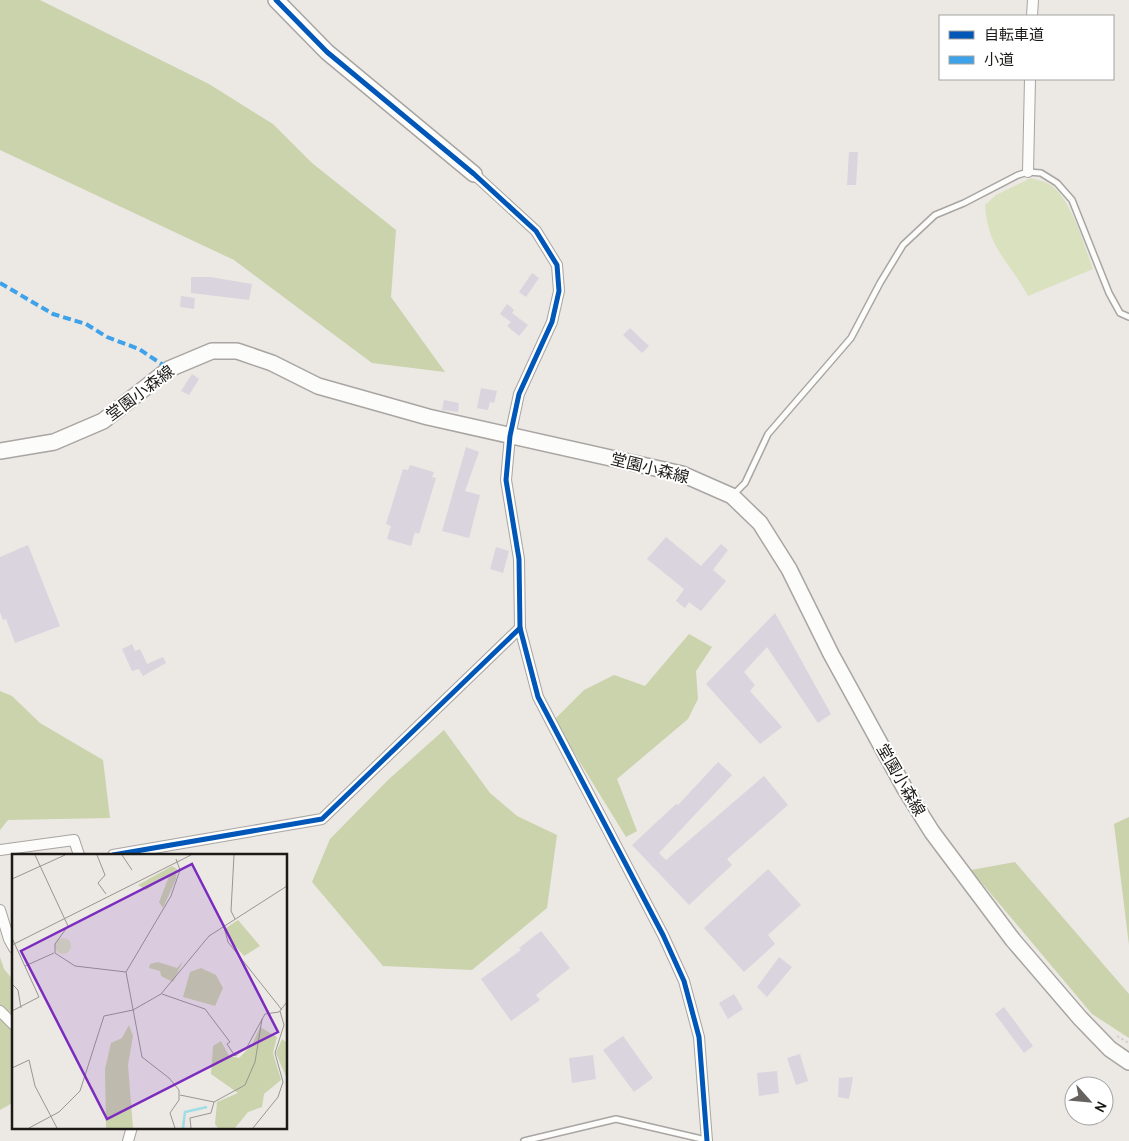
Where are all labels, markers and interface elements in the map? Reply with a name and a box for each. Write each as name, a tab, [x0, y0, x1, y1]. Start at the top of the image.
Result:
legend	[939, 15, 1114, 80]
text: 自転車道	[984, 26, 1044, 44]
text: 小道	[984, 51, 1014, 69]
street label: 堂園小森線	[102, 361, 178, 425]
street label: 堂園小森線	[609, 449, 691, 487]
street label: 堂園小森線	[873, 741, 929, 819]
inset map	[12, 854, 288, 1128]
north arrow	[1064, 1076, 1114, 1126]
text: N	[1090, 1098, 1111, 1115]

